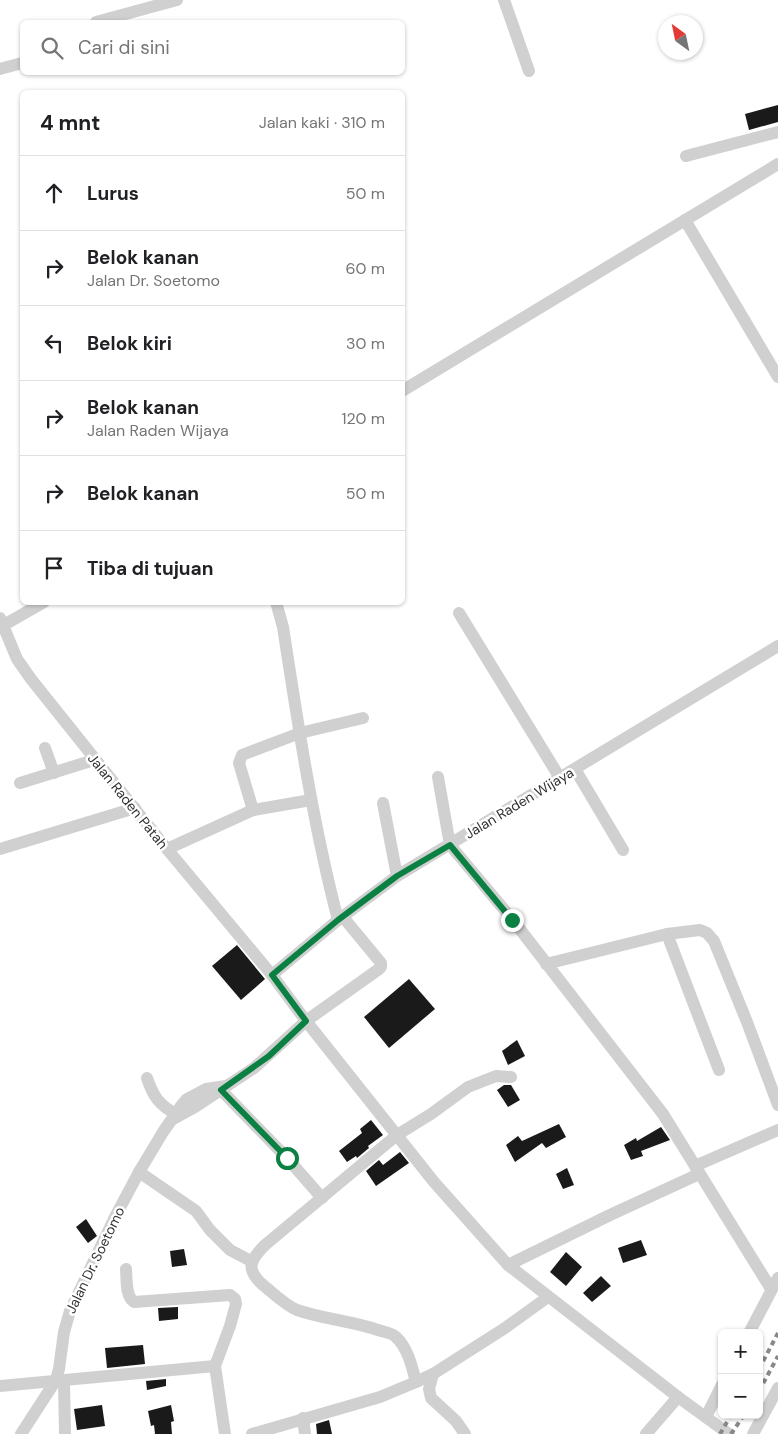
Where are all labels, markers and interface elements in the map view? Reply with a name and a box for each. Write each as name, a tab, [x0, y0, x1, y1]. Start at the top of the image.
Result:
north arrow	[658, 15, 703, 60]
search box	[20, 20, 405, 75]
icon: search	[38, 34, 66, 62]
text: Cari di sini	[78, 35, 170, 60]
text: 4 mnt	[40, 109, 100, 137]
text: Jalan kaki · 310 m	[259, 112, 385, 133]
icon: ahead	[40, 179, 68, 207]
text: Lurus	[87, 181, 139, 206]
text: 50 m	[346, 183, 385, 204]
text: Belok kanan	[87, 245, 199, 270]
icon: right	[40, 254, 68, 282]
text: 60 m	[345, 258, 385, 279]
text: Jalan Dr. Soetomo	[87, 270, 220, 291]
icon: left	[40, 329, 68, 357]
text: Belok kiri	[87, 331, 172, 356]
text: 30 m	[346, 333, 385, 354]
text: Belok kanan	[87, 395, 199, 420]
icon: right	[40, 404, 68, 432]
text: 120 m	[341, 408, 385, 429]
text: Jalan Raden Wijaya	[87, 420, 229, 441]
icon: right	[40, 479, 68, 507]
text: Belok kanan	[87, 481, 199, 506]
text: 50 m	[346, 483, 385, 504]
icon: arrive	[40, 554, 68, 582]
text: Tiba di tujuan	[87, 556, 213, 581]
street label: Jalan Raden Patah	[84, 750, 172, 852]
street label: Jalan Raden Wijaya	[461, 763, 577, 843]
route end	[501, 909, 524, 932]
route start	[276, 1147, 299, 1170]
street label: Jalan Dr. Soetomo	[61, 1204, 129, 1316]
map controls	[718, 1329, 763, 1419]
button: +	[718, 1329, 763, 1374]
button: −	[718, 1374, 763, 1419]

